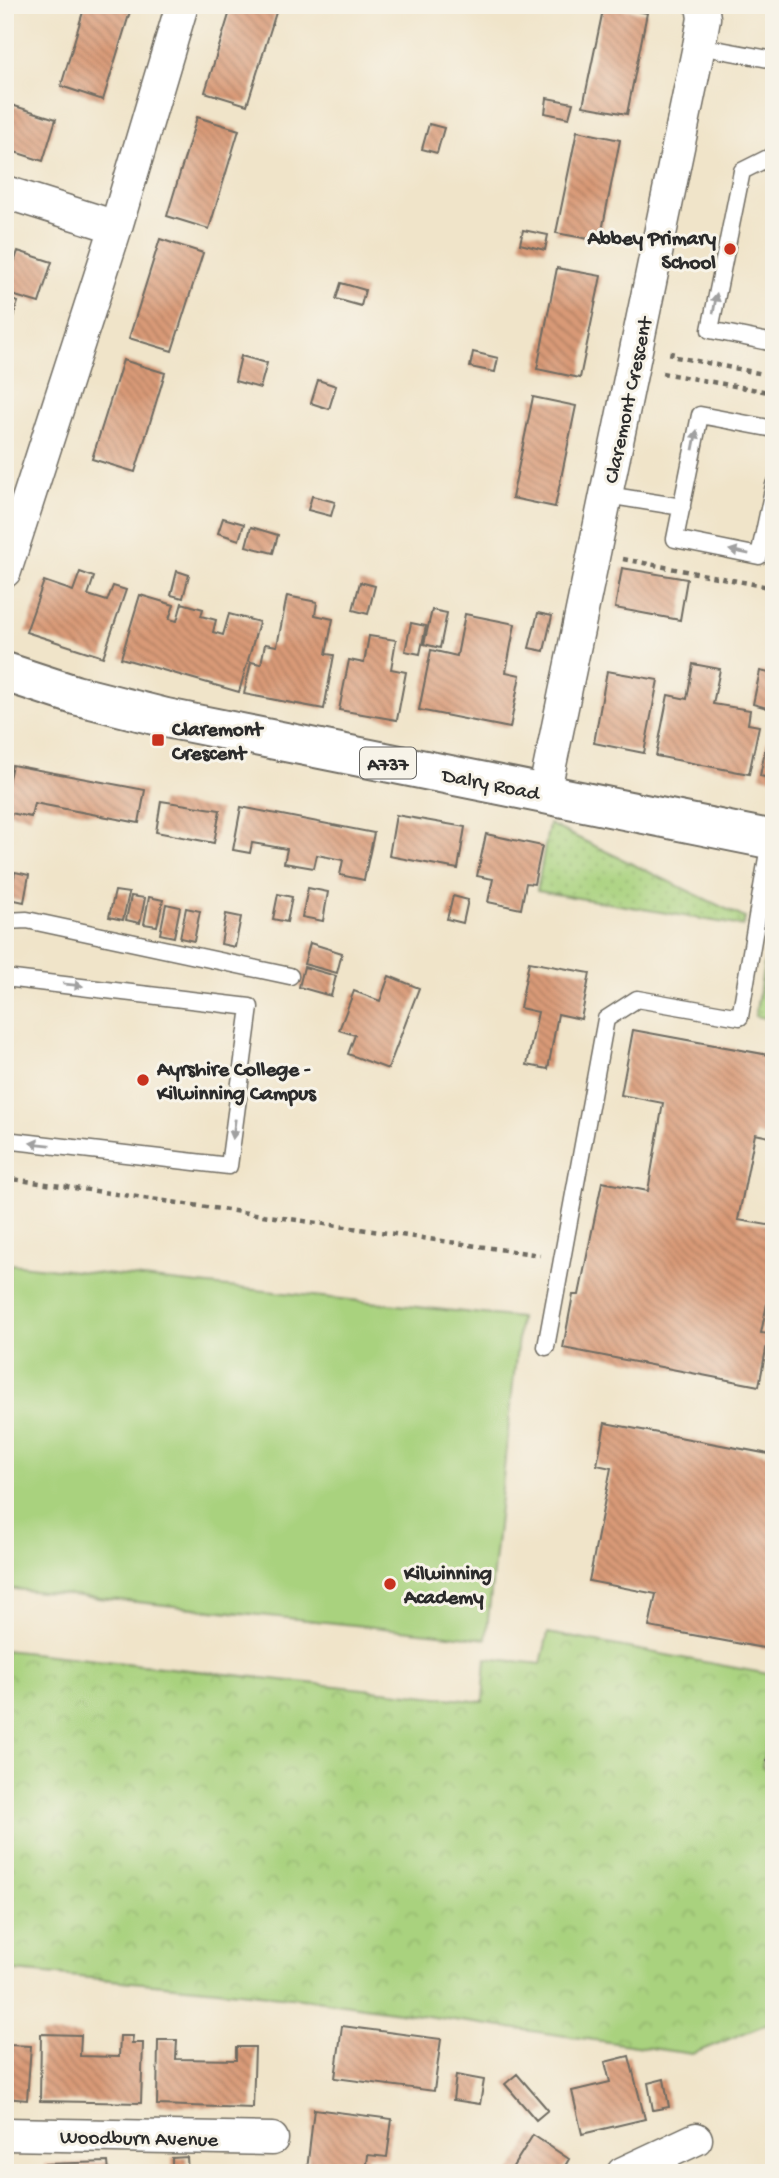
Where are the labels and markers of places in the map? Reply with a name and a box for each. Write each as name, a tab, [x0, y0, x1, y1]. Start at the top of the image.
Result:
place label: Abbey Primary School	[586, 228, 717, 277]
marker: Abbey Primary School	[722, 241, 738, 257]
place label: Claremont Crescent	[171, 719, 265, 768]
marker: Claremont Crescent	[150, 732, 166, 748]
place label: Ayrshire College - Kilwinning Campus	[156, 1059, 317, 1108]
marker: Ayrshire College - Kilwinning Campus	[135, 1072, 151, 1088]
place label: Kilwinning Academy	[403, 1563, 492, 1612]
marker: Kilwinning Academy	[382, 1576, 398, 1592]

